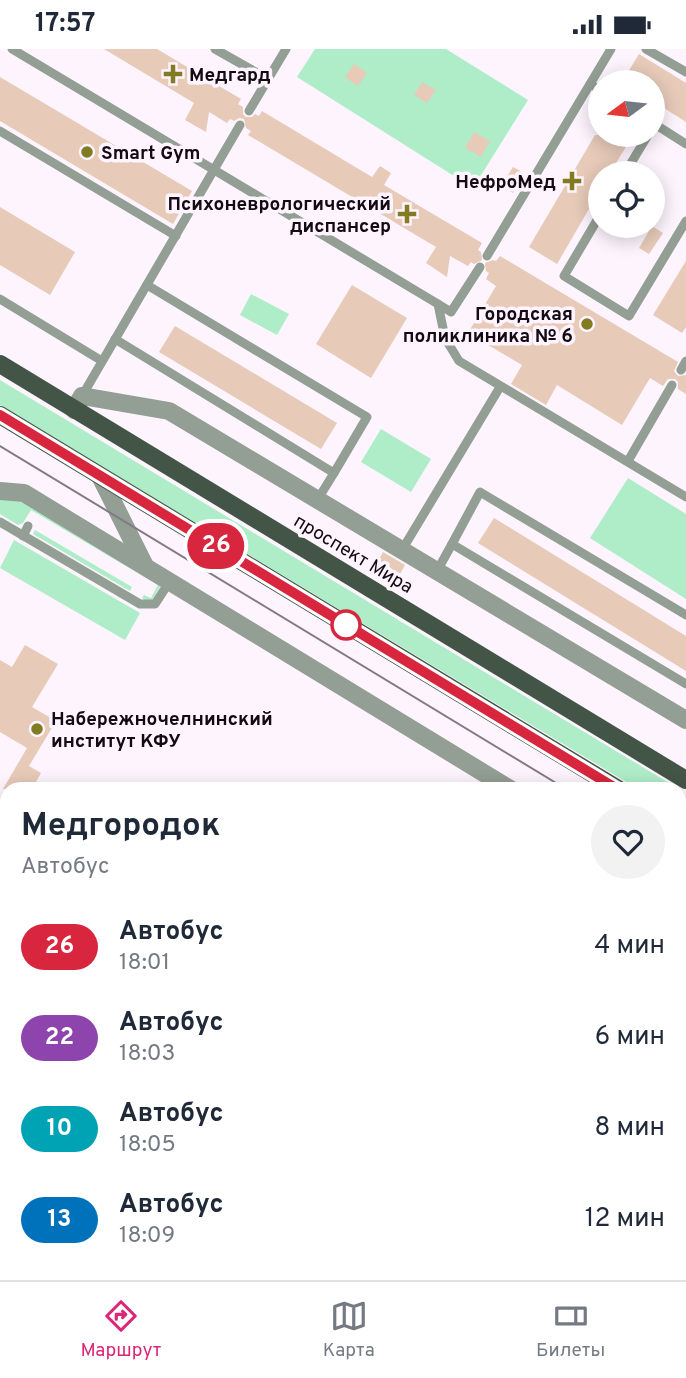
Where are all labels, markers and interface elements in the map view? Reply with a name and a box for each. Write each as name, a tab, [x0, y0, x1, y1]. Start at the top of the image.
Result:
text: 17:57	[35, 8, 96, 41]
marker: Медгард	[163, 64, 183, 84]
place label: Медгард	[189, 64, 271, 88]
north arrow	[588, 70, 665, 147]
map controls	[588, 70, 665, 238]
place label: Smart Gym	[101, 142, 200, 166]
marker: Smart Gym	[79, 144, 95, 160]
button: locate	[588, 161, 665, 238]
place label: НефроМед	[455, 171, 556, 195]
marker: НефроМед	[562, 171, 582, 191]
place label: Психоневрологический диспансер	[167, 193, 391, 239]
marker: Психоневрологический диспансер	[397, 204, 417, 224]
place label: Городская поликлиника № 6	[403, 303, 573, 349]
marker: Городская поликлиника № 6	[579, 316, 595, 332]
street label: проспект Мира	[289, 510, 417, 600]
line badge: 26	[184, 523, 248, 569]
text: 26	[201, 531, 231, 561]
unlabelled marker	[331, 610, 361, 640]
place label: Набережночелнинский институт КФУ	[51, 708, 273, 754]
marker: Набережночелнинский институт КФУ	[29, 721, 45, 737]
button: heart	[591, 805, 665, 879]
text: Медгородок	[21, 806, 220, 848]
text: Автобус	[21, 853, 109, 882]
text: Автобус	[119, 916, 224, 949]
text: 4 мин	[594, 930, 665, 963]
text: 26	[45, 932, 74, 962]
text: 18:01	[119, 949, 170, 978]
text: Автобус	[119, 1007, 224, 1040]
text: 6 мин	[595, 1021, 665, 1054]
text: 22	[45, 1023, 74, 1053]
text: 18:03	[119, 1040, 175, 1069]
text: Автобус	[119, 1098, 224, 1131]
text: 8 мин	[594, 1112, 665, 1145]
text: 10	[47, 1114, 72, 1144]
text: 18:05	[119, 1131, 176, 1160]
text: Автобус	[119, 1189, 224, 1222]
text: 12 мин	[585, 1203, 665, 1236]
text: 13	[48, 1205, 72, 1235]
text: 18:09	[119, 1222, 175, 1251]
tab: Маршрут	[81, 1297, 161, 1363]
tab: Карта	[323, 1297, 375, 1363]
tab: Билеты	[536, 1297, 605, 1363]

